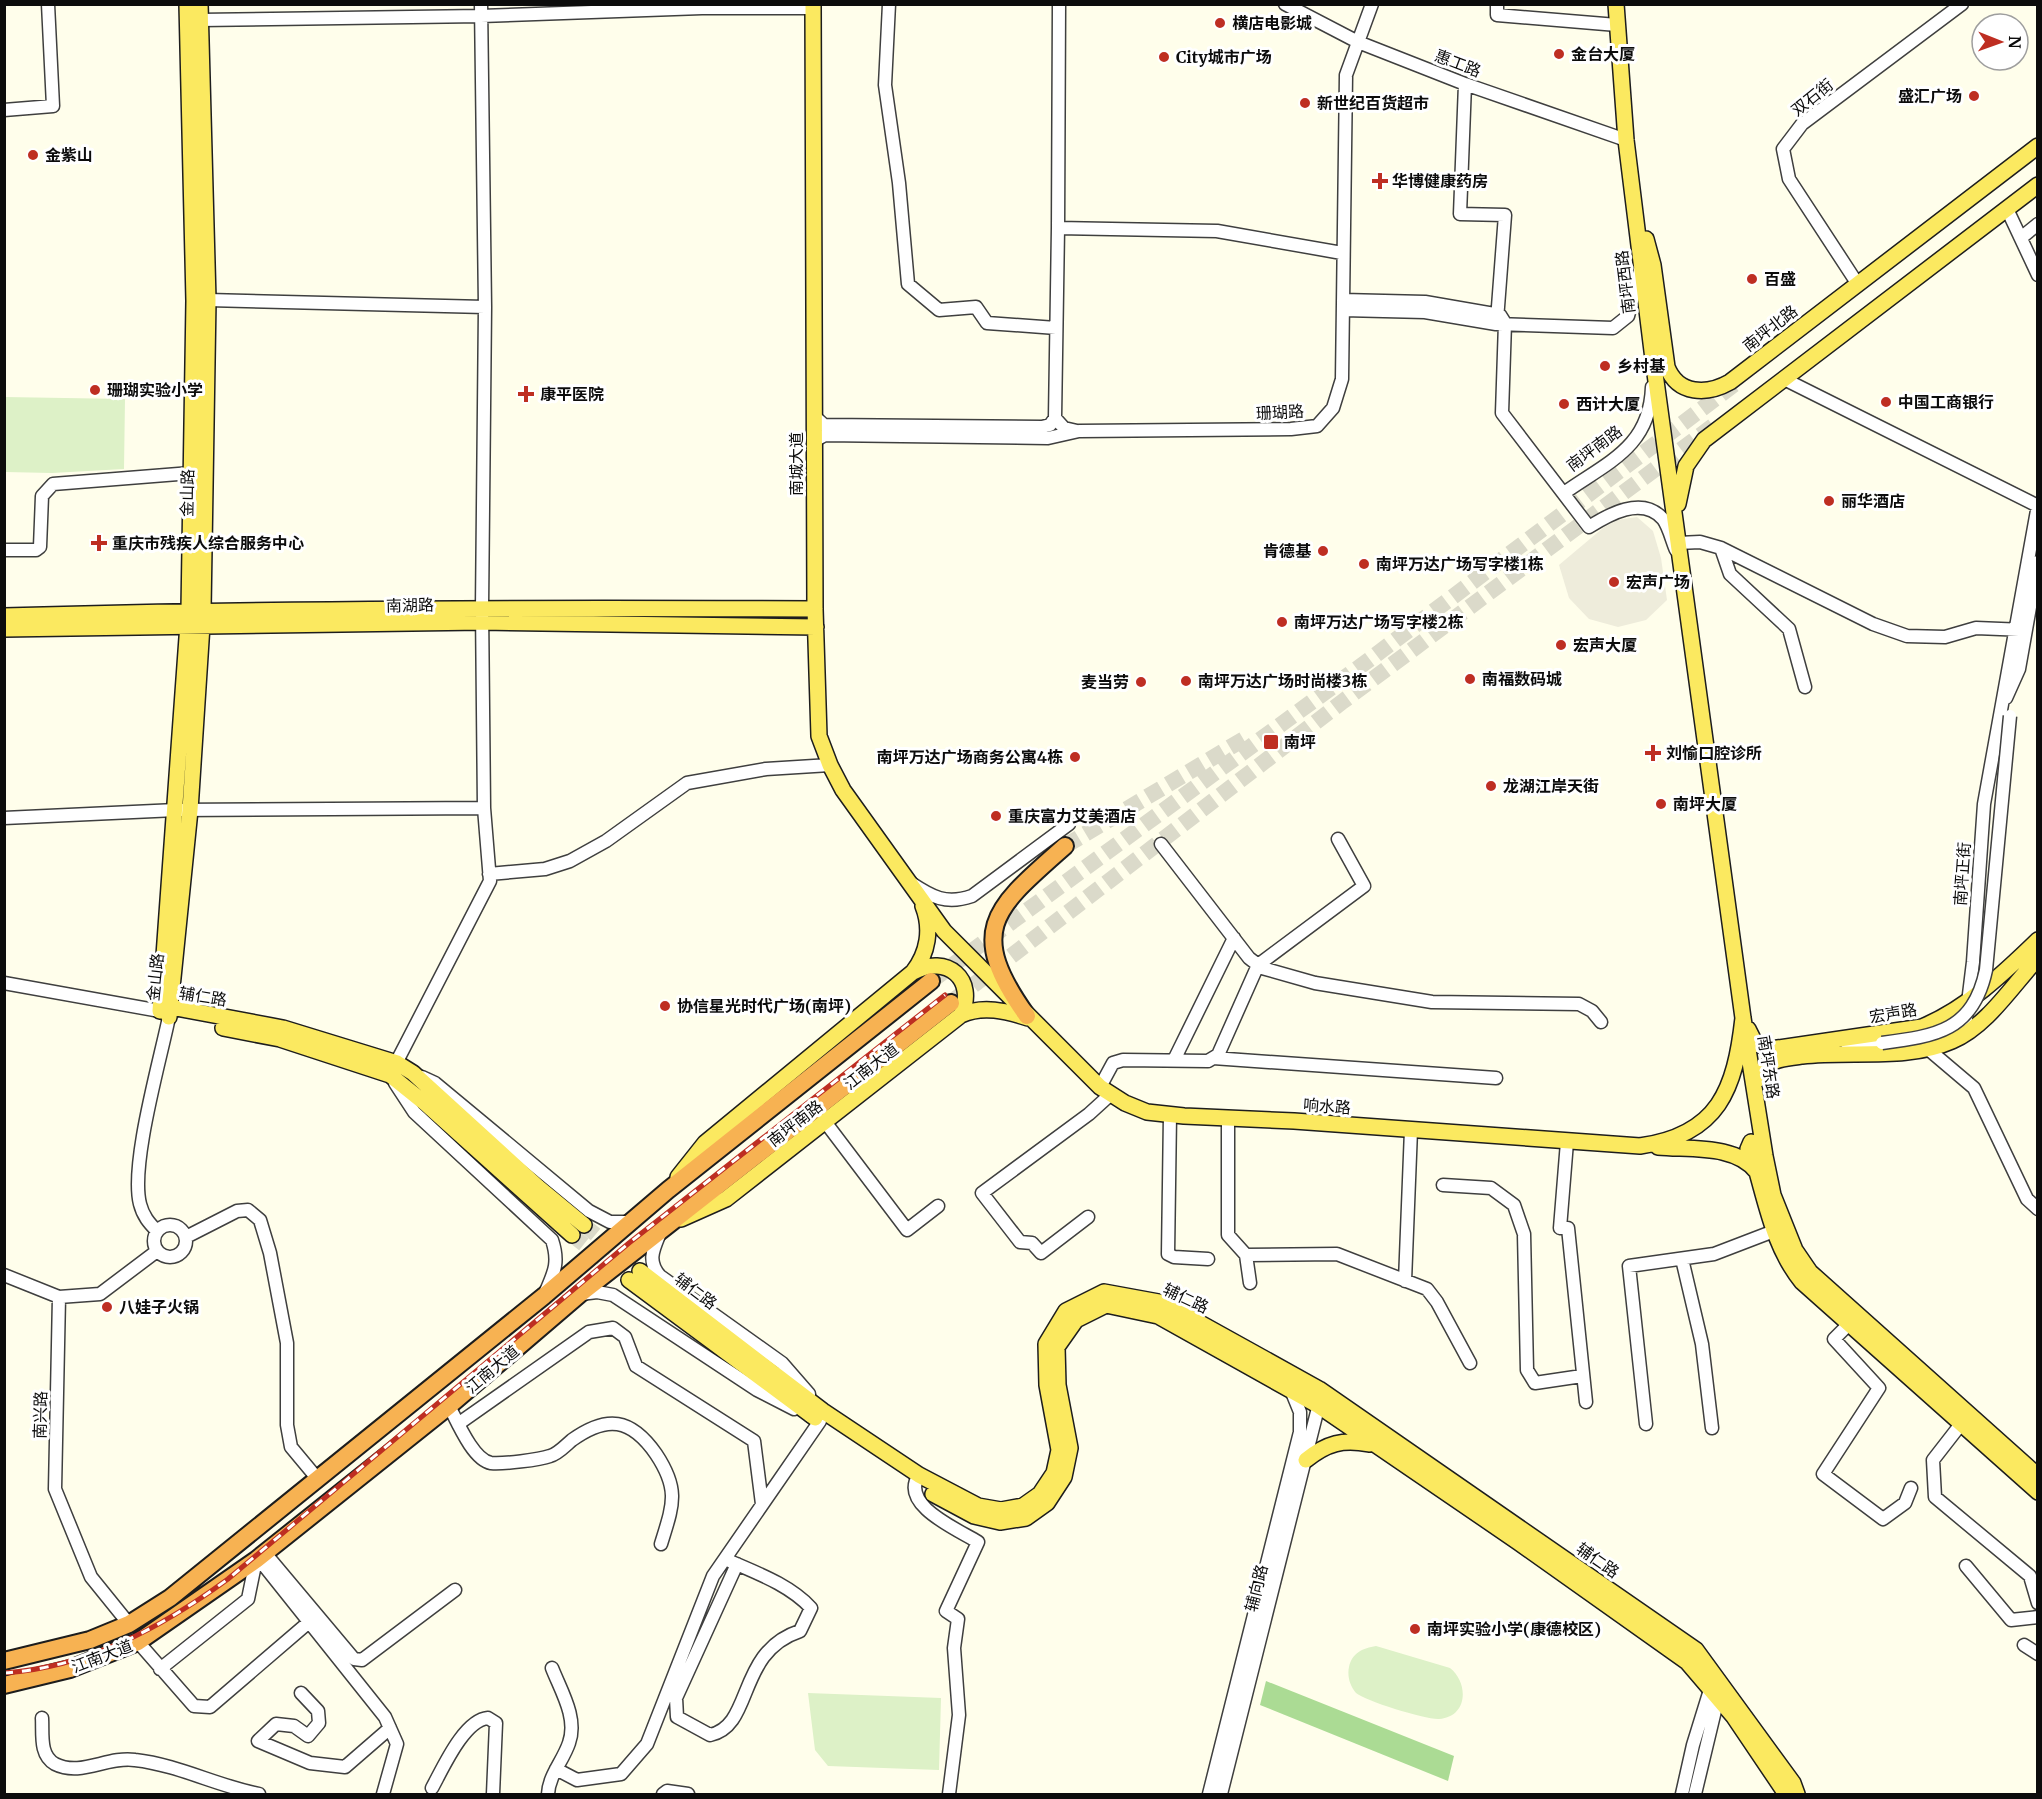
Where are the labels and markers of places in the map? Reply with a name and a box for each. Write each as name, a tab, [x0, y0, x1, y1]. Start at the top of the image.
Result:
place label: 横店电影城	[1232, 13, 1312, 33]
marker: 横店电影城	[1213, 16, 1227, 30]
place label: 金台大厦	[1571, 44, 1635, 64]
place label: City城市广场	[1176, 47, 1272, 67]
marker: 金台大厦	[1552, 47, 1566, 61]
marker: City城市广场	[1157, 50, 1171, 64]
place label: 盛汇广场	[1898, 86, 1962, 106]
marker: 盛汇广场	[1967, 89, 1981, 103]
place label: 新世纪百货超市	[1317, 93, 1429, 113]
marker: 新世纪百货超市	[1298, 96, 1312, 110]
place label: 金紫山	[45, 145, 93, 165]
marker: 金紫山	[26, 148, 40, 162]
place label: 华博健康药房	[1392, 171, 1488, 191]
marker: 华博健康药房	[1373, 174, 1387, 188]
place label: 百盛	[1764, 269, 1796, 289]
marker: 百盛	[1745, 272, 1759, 286]
place label: 乡村基	[1617, 356, 1666, 376]
marker: 乡村基	[1598, 359, 1612, 373]
place label: 珊瑚实验小学	[107, 380, 203, 400]
marker: 珊瑚实验小学	[88, 383, 102, 397]
place label: 康平医院	[540, 384, 604, 404]
marker: 康平医院	[517, 385, 535, 403]
place label: 中国工商银行	[1898, 392, 1994, 412]
place label: 西计大厦	[1576, 394, 1640, 414]
marker: 中国工商银行	[1879, 395, 1893, 409]
marker: 西计大厦	[1557, 397, 1571, 411]
place label: 丽华酒店	[1841, 491, 1905, 511]
marker: 丽华酒店	[1822, 494, 1836, 508]
place label: 重庆市残疾人综合服务中心	[112, 533, 304, 553]
marker: 重庆市残疾人综合服务中心	[90, 534, 108, 552]
place label: 肯德基	[1263, 541, 1312, 561]
marker: 肯德基	[1316, 544, 1330, 558]
place label: 南坪万达广场写字楼1栋	[1376, 554, 1543, 574]
marker: 南坪万达广场写字楼1栋	[1357, 557, 1371, 571]
place label: 宏声广场	[1626, 572, 1690, 592]
marker: 宏声广场	[1607, 575, 1621, 589]
place label: 南坪万达广场写字楼2栋	[1294, 612, 1463, 632]
marker: 南坪万达广场写字楼2栋	[1275, 615, 1289, 629]
place label: 宏声大厦	[1573, 635, 1637, 655]
marker: 宏声大厦	[1554, 638, 1568, 652]
place label: 南福数码城	[1482, 669, 1562, 689]
place label: 南坪万达广场时尚楼3栋	[1198, 671, 1367, 691]
place label: 麦当劳	[1081, 672, 1129, 692]
marker: 南福数码城	[1463, 672, 1477, 686]
marker: 南坪万达广场时尚楼3栋	[1179, 674, 1193, 688]
marker: 麦当劳	[1134, 675, 1148, 689]
place label: 南坪	[1284, 732, 1316, 752]
marker: 南坪	[1262, 733, 1280, 751]
place label: 刘愉口腔诊所	[1666, 743, 1762, 763]
marker: 刘愉口腔诊所	[1644, 744, 1662, 762]
place label: 南坪万达广场商务公寓4栋	[877, 747, 1063, 767]
marker: 南坪万达广场商务公寓4栋	[1068, 750, 1082, 764]
place label: 龙湖江岸天街	[1503, 776, 1599, 796]
marker: 龙湖江岸天街	[1484, 779, 1498, 793]
place label: 南坪大厦	[1673, 794, 1737, 814]
marker: 南坪大厦	[1654, 797, 1668, 811]
place label: 重庆富力艾美酒店	[1008, 806, 1136, 826]
marker: 重庆富力艾美酒店	[989, 809, 1003, 823]
place label: 协信星光时代广场(南坪)	[677, 996, 851, 1016]
marker: 协信星光时代广场(南坪)	[658, 999, 672, 1013]
place label: 八娃子火锅	[119, 1297, 199, 1317]
marker: 八娃子火锅	[100, 1300, 114, 1314]
place label: 南坪实验小学(康德校区)	[1427, 1619, 1601, 1639]
marker: 南坪实验小学(康德校区)	[1408, 1622, 1422, 1636]

